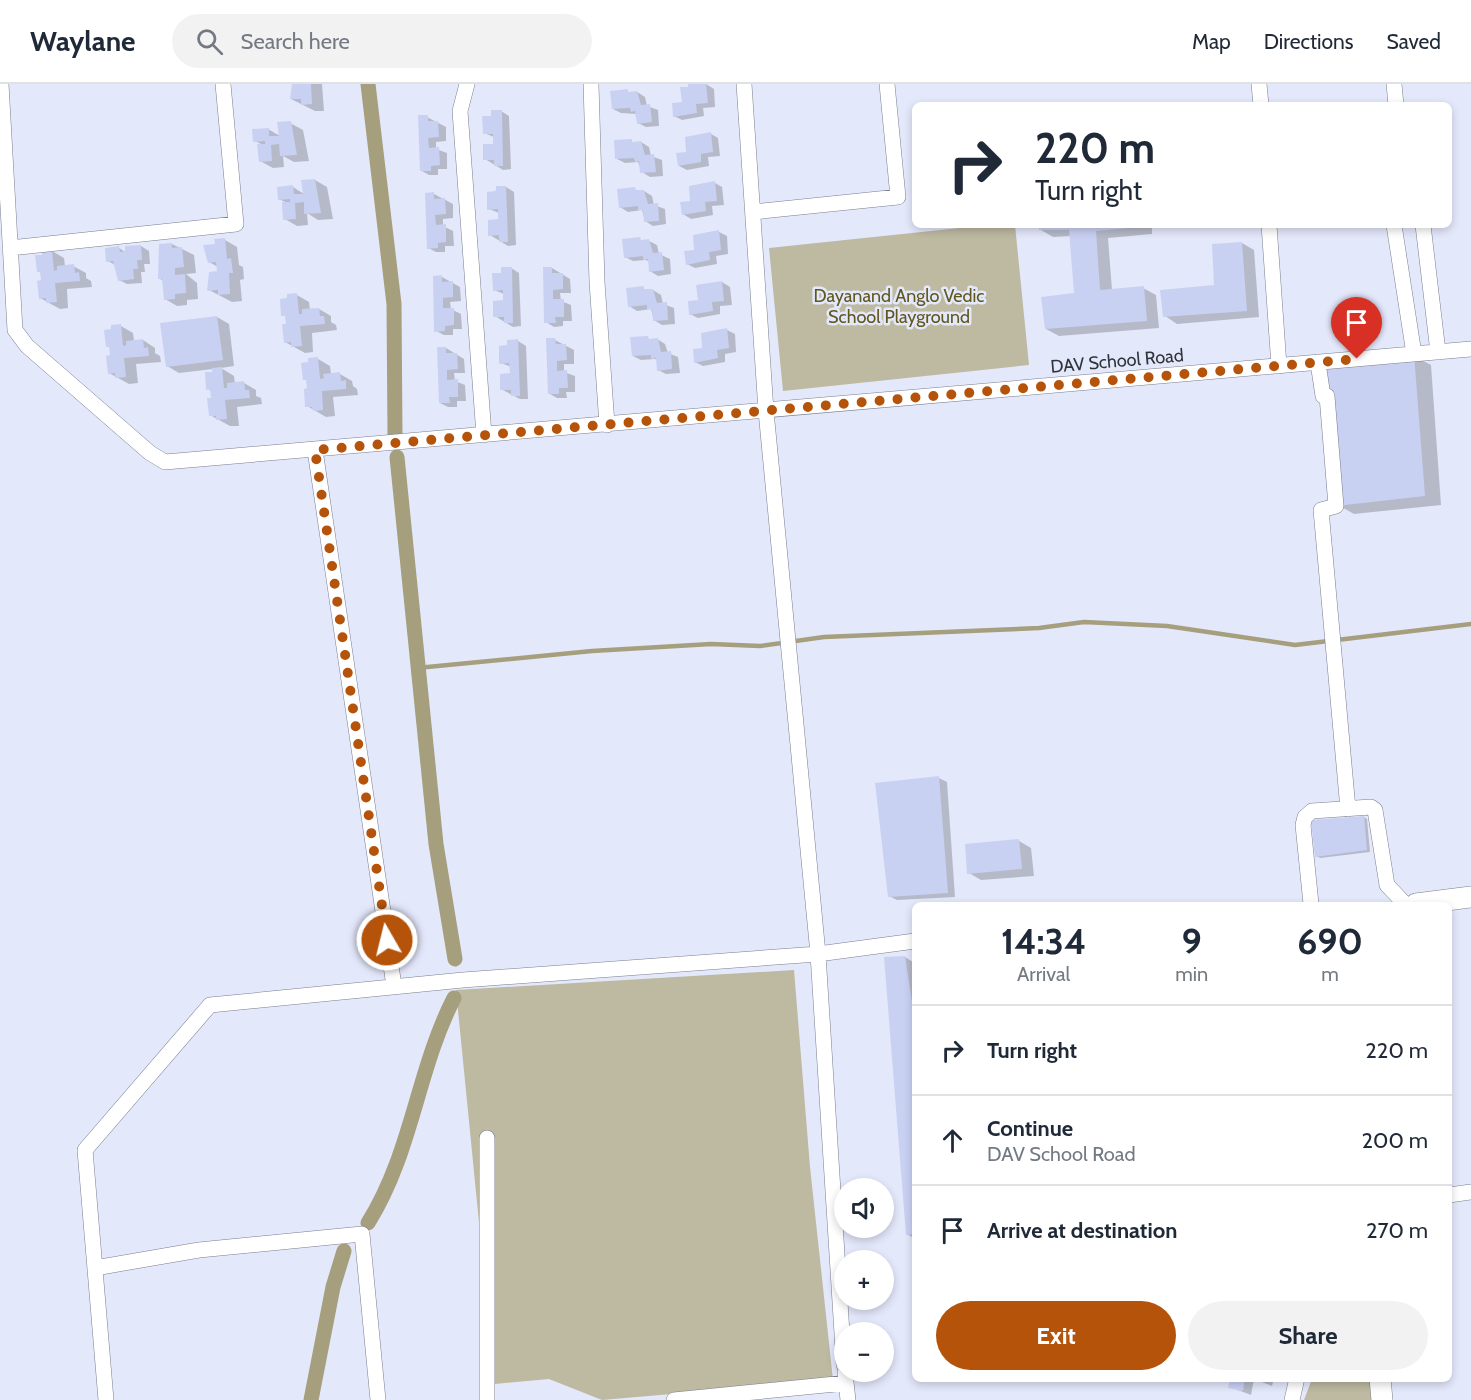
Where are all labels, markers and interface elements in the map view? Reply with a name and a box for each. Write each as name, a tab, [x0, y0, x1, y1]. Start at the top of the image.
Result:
search box	[172, 14, 592, 68]
text: Waylane	[30, 24, 136, 58]
icon: search	[193, 25, 226, 58]
text: Search here	[241, 28, 350, 55]
text: Map	[1192, 29, 1231, 54]
text: Directions	[1264, 29, 1353, 54]
text: Saved	[1386, 29, 1441, 54]
text: 220 m	[1035, 122, 1155, 174]
icon: right	[936, 126, 1014, 204]
text: Turn right	[1035, 174, 1142, 207]
park label: Dayanand Anglo Vedic School Playground	[814, 285, 984, 328]
pin	[1331, 297, 1382, 359]
icon: arrive	[1340, 306, 1373, 339]
street label: DAV School Road	[1049, 344, 1185, 378]
position arrow	[355, 908, 419, 972]
text: 14:34	[1001, 919, 1086, 963]
text: 9	[1182, 919, 1202, 963]
text: 690	[1297, 919, 1363, 963]
text: Arrival	[1017, 962, 1070, 986]
text: min	[1175, 962, 1208, 986]
text: m	[1321, 962, 1339, 986]
icon: right	[936, 1034, 969, 1067]
text: Turn right	[987, 1037, 1077, 1064]
text: 220 m	[1365, 1037, 1428, 1064]
text: Continue	[987, 1115, 1073, 1142]
icon: ahead	[936, 1124, 969, 1157]
text: 200 m	[1362, 1127, 1428, 1154]
text: DAV School Road	[987, 1142, 1136, 1166]
map controls	[834, 1178, 894, 1382]
button: sound	[834, 1178, 894, 1238]
icon: arrive	[936, 1214, 969, 1247]
text: Arrive at destination	[987, 1217, 1177, 1244]
text: 270 m	[1366, 1217, 1428, 1244]
button: +	[834, 1250, 894, 1310]
button: Exit	[936, 1301, 1176, 1370]
button: Share	[1188, 1301, 1428, 1370]
button: −	[834, 1322, 894, 1382]

